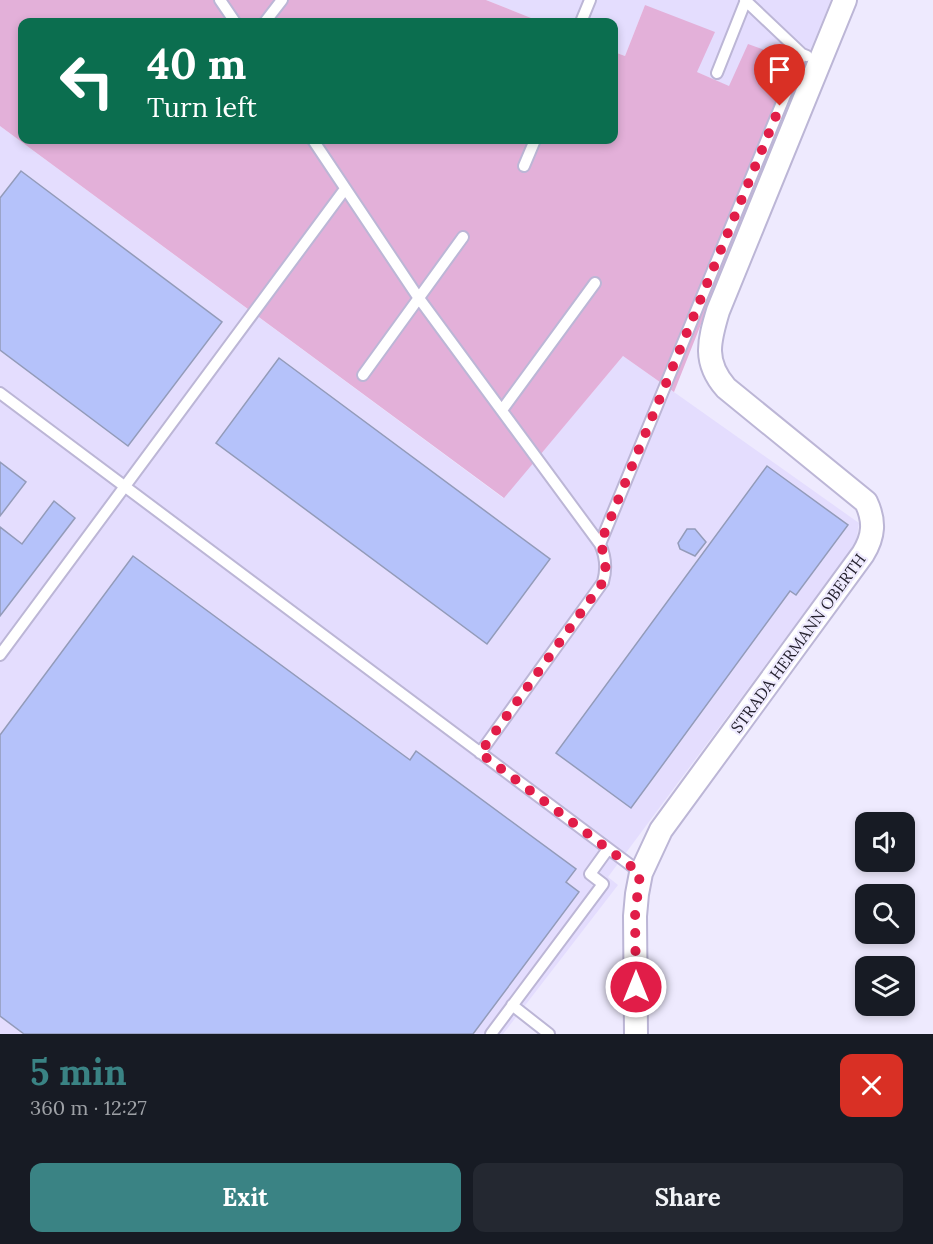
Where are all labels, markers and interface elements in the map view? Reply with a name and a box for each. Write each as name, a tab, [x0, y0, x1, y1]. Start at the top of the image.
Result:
text: 40 m	[147, 37, 246, 91]
icon: left	[48, 42, 126, 120]
pin	[754, 44, 805, 106]
icon: arrive	[763, 53, 796, 86]
text: Turn left	[147, 90, 257, 124]
street label: STRADA HERMANN OBERTH	[726, 549, 870, 737]
map controls	[855, 812, 915, 1016]
button: sound	[855, 812, 915, 872]
button: search	[855, 884, 915, 944]
position arrow	[604, 955, 668, 1019]
button: layers	[855, 956, 915, 1016]
text: 5 min	[30, 1049, 127, 1095]
button: close	[840, 1054, 903, 1117]
text: 360 m · 12:27	[30, 1095, 147, 1120]
button: Exit	[30, 1163, 461, 1232]
button: Share	[473, 1163, 903, 1232]

